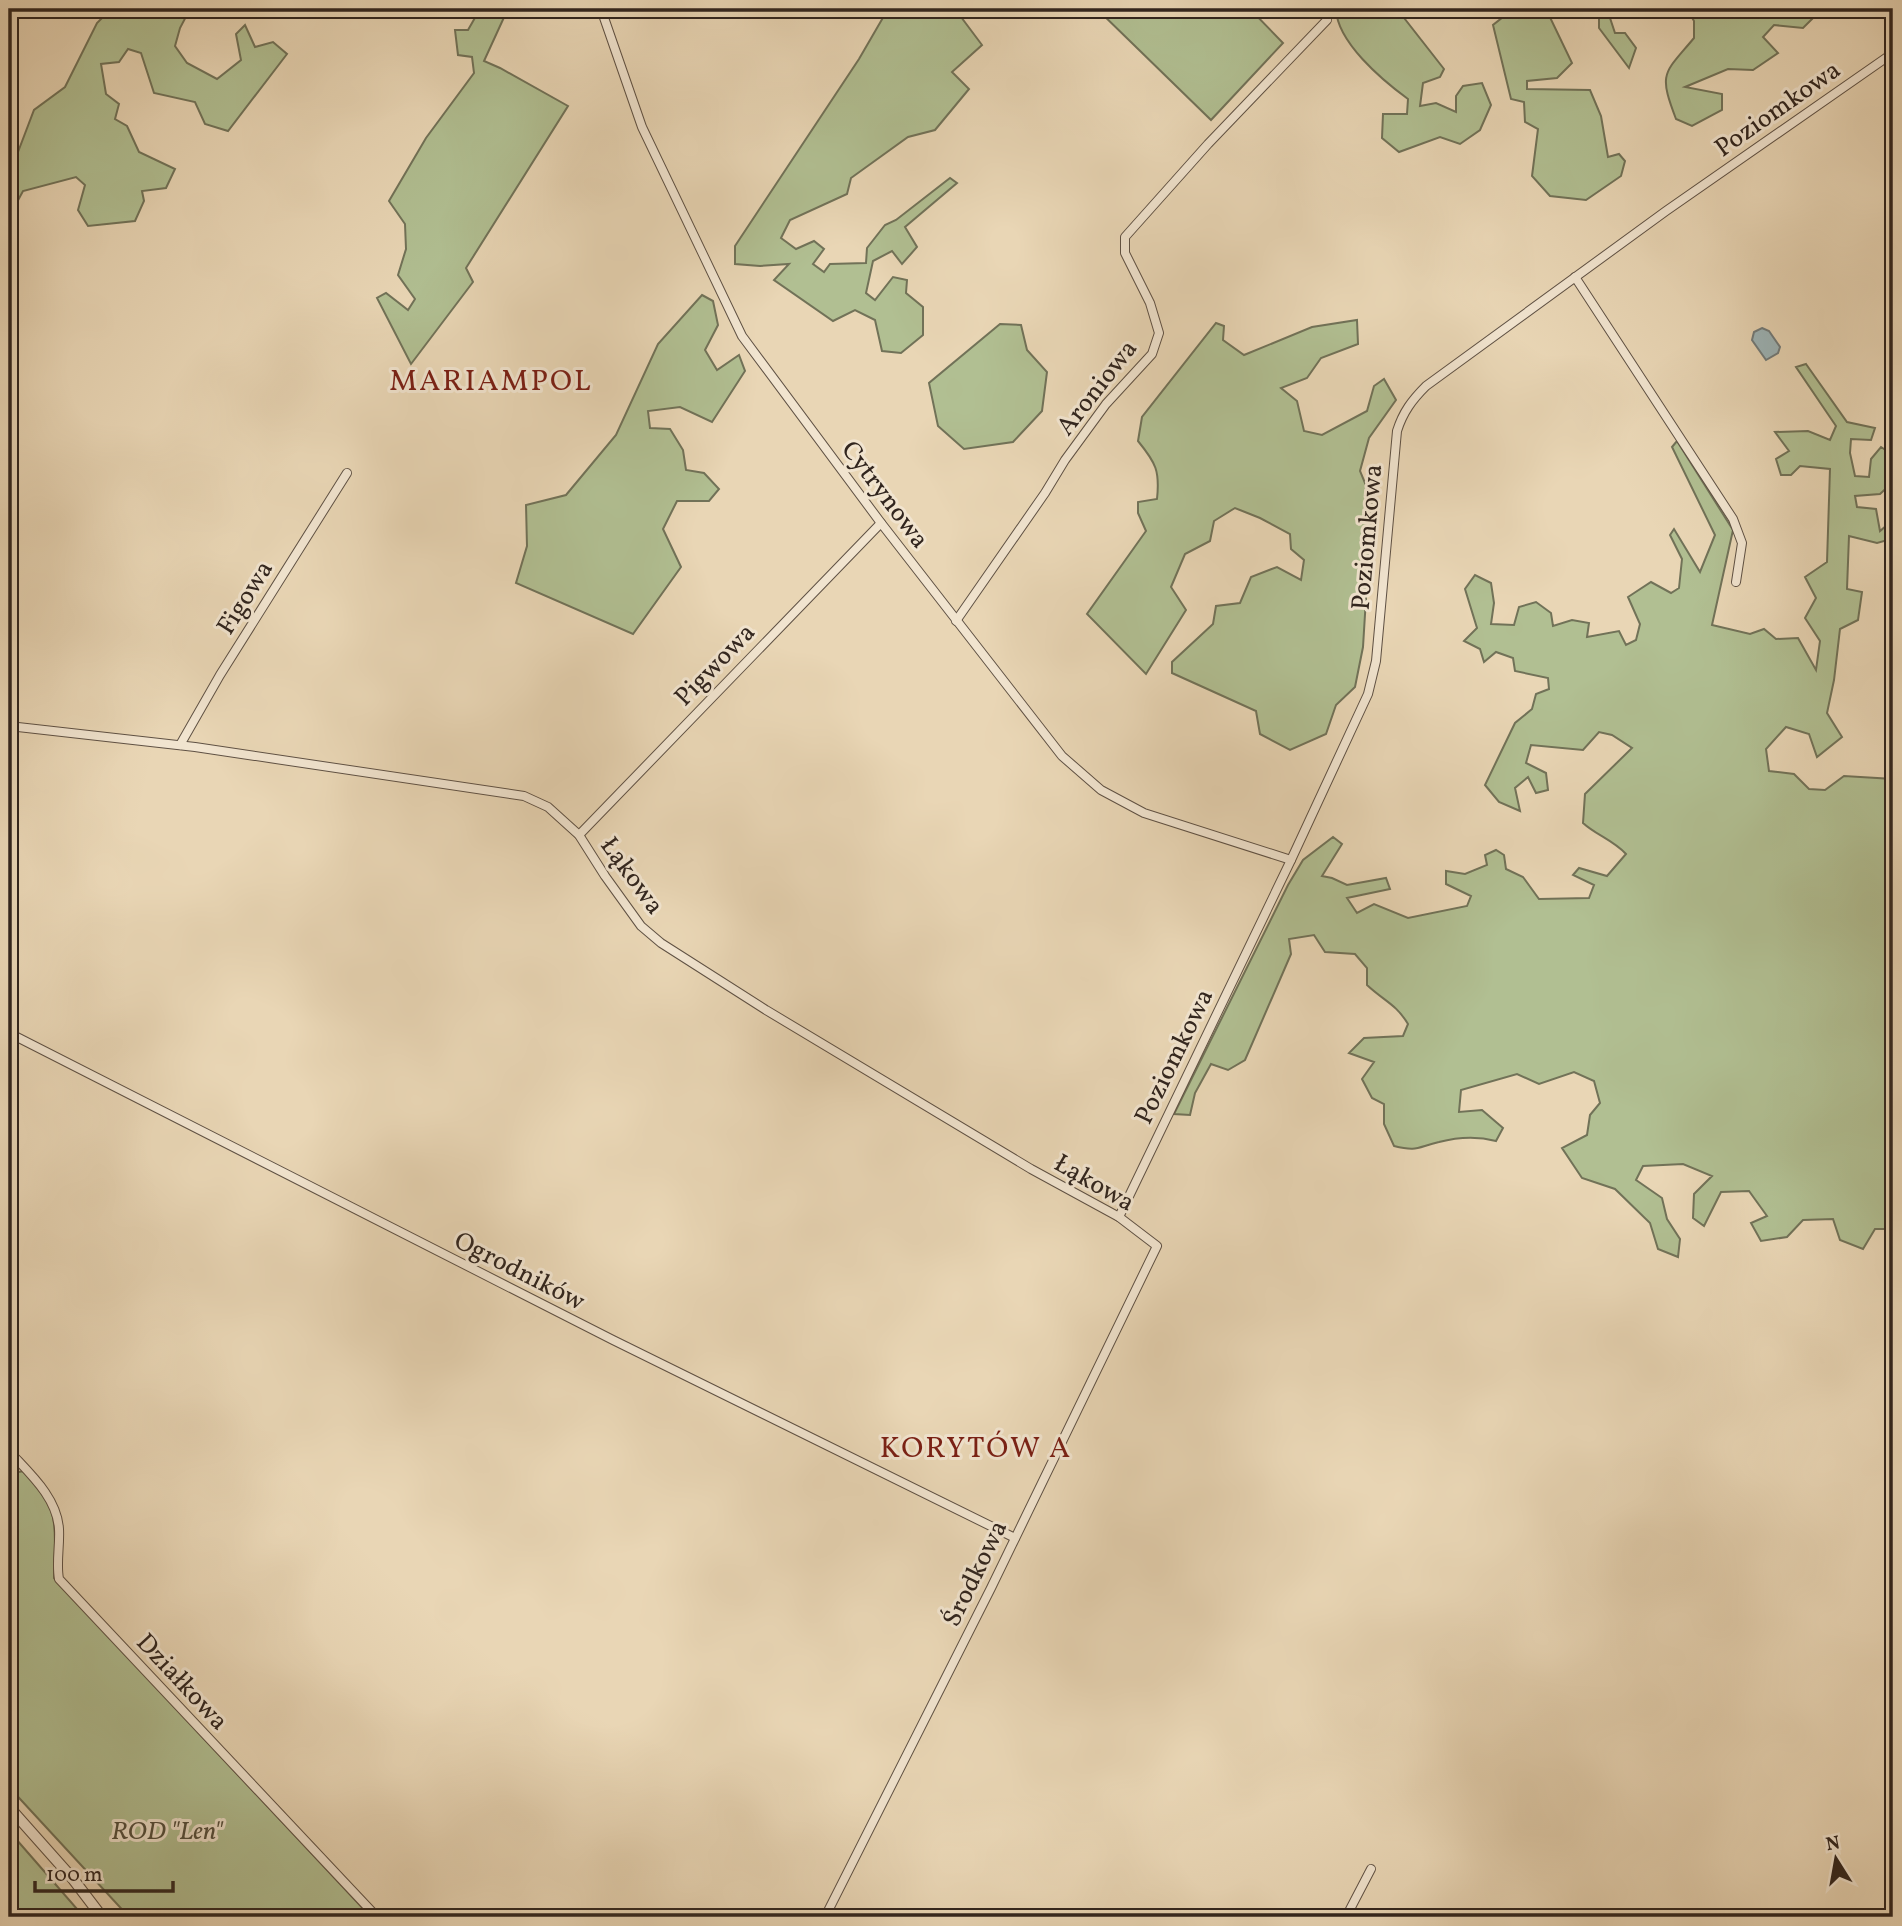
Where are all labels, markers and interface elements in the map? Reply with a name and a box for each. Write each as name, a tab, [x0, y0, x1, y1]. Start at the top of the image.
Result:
street label: Poziomkowa	[1708, 53, 1848, 166]
street label: Aroniowa	[1049, 333, 1147, 444]
district label: MARIAMPOL	[389, 361, 593, 403]
street label: Cytrynowa	[832, 434, 937, 556]
street label: Poziomkowa	[1344, 463, 1392, 612]
street label: Figowa	[209, 554, 283, 642]
street label: Pigwowa	[667, 616, 764, 715]
street label: Łąkowa	[591, 830, 672, 922]
street label: Poziomkowa	[1126, 983, 1223, 1131]
street label: Łąkowa	[1047, 1146, 1141, 1221]
street label: Ogrodników	[447, 1223, 591, 1320]
district label: KORYTÓW A	[880, 1428, 1072, 1470]
street label: Środkowa	[935, 1515, 1017, 1633]
street label: Działkowa	[127, 1626, 236, 1739]
park label: ROD "Len"	[111, 1814, 224, 1850]
north arrow	[1800, 1825, 1870, 1895]
text: N	[1824, 1830, 1843, 1858]
scale bar	[35, 1849, 173, 1893]
text: 100 m	[46, 1861, 103, 1890]

